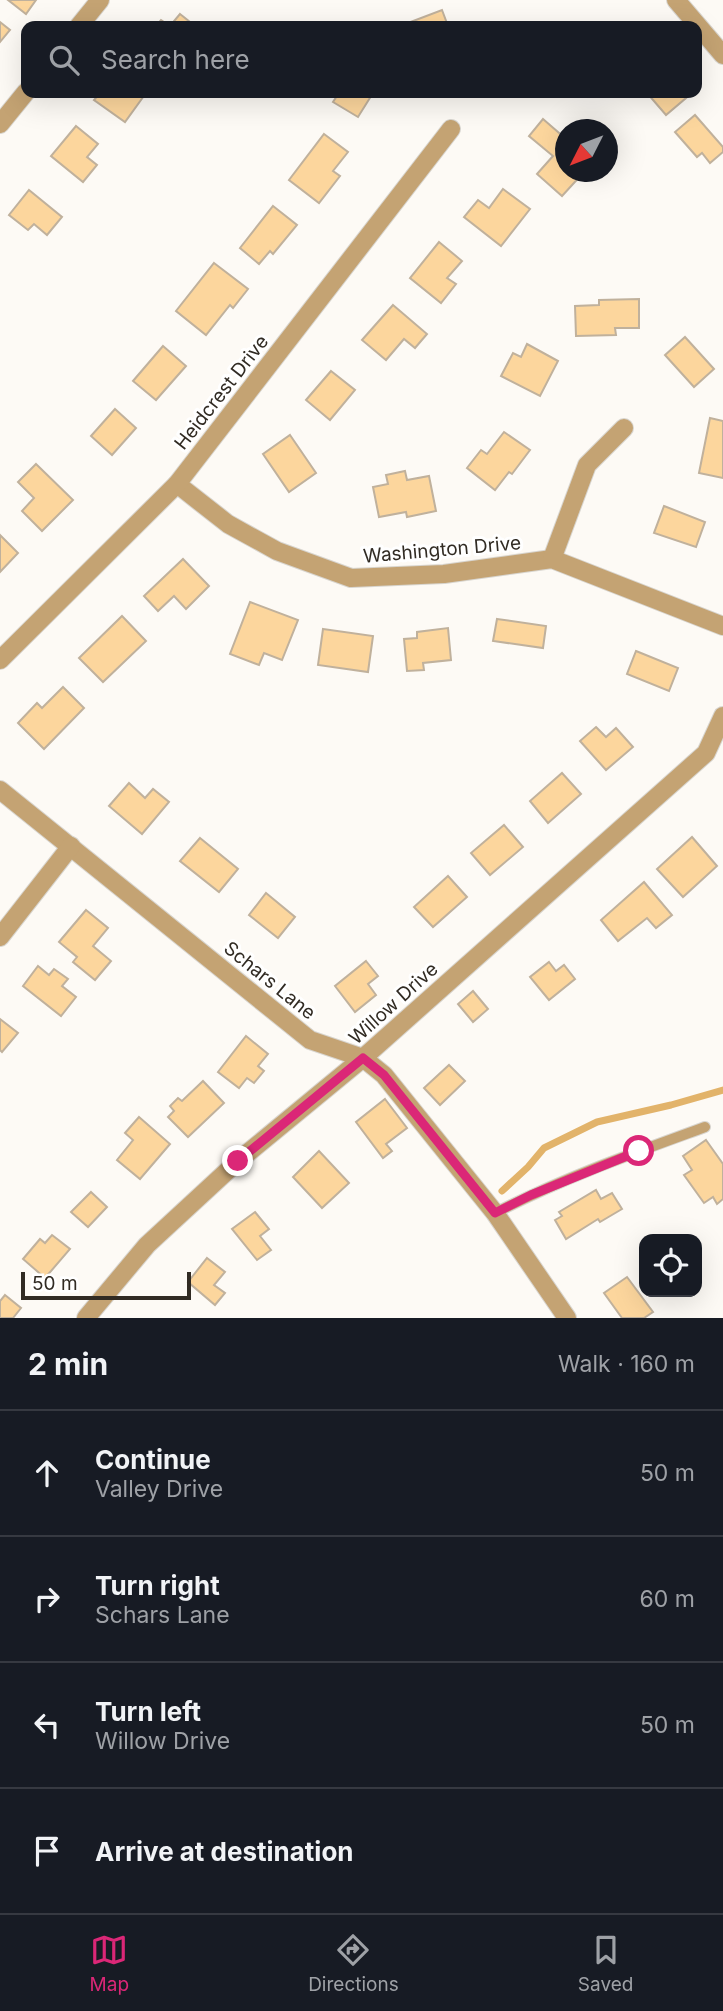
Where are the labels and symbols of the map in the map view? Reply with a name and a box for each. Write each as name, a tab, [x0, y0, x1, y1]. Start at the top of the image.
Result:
north arrow	[555, 119, 618, 182]
street label: Heidcrest Drive	[170, 330, 273, 454]
street label: Washington Drive	[362, 531, 522, 568]
street label: Schars Lane	[219, 936, 320, 1024]
street label: Willow Drive	[344, 957, 443, 1049]
route start	[623, 1135, 654, 1166]
route end	[222, 1145, 253, 1176]
scale bar	[21, 1269, 191, 1301]

